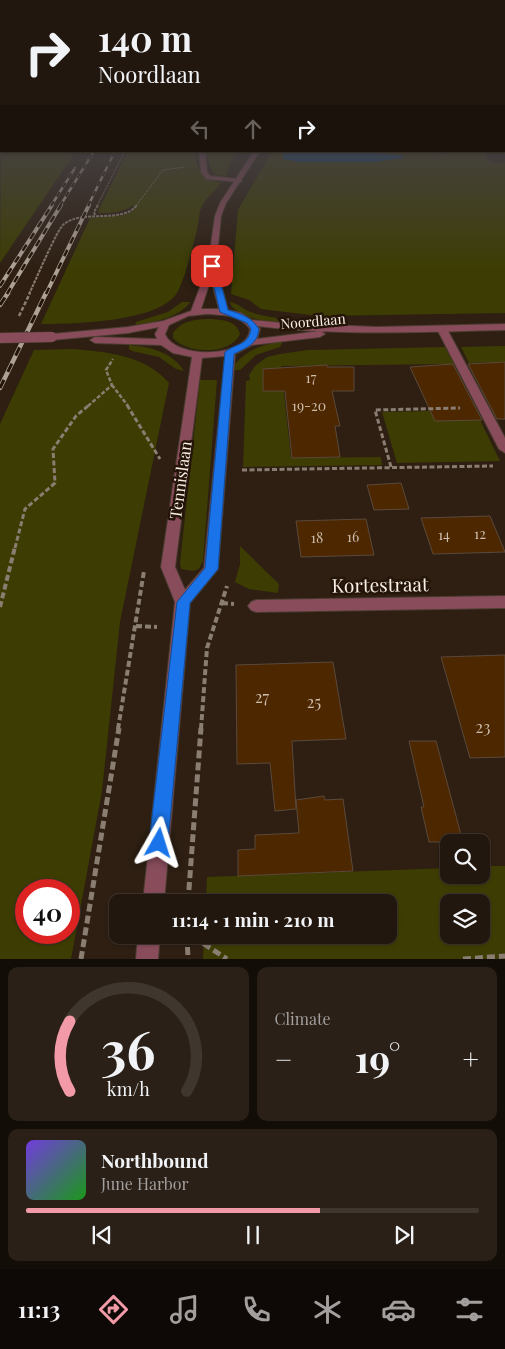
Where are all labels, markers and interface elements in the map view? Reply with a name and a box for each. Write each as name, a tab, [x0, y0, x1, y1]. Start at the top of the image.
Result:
text: 140 m	[98, 14, 192, 61]
icon: right	[15, 20, 80, 85]
text: Noordlaan	[98, 59, 201, 89]
icon: left	[186, 115, 214, 143]
icon: ahead	[239, 115, 267, 143]
icon: right	[292, 115, 320, 143]
pin	[191, 245, 233, 287]
icon: arrive	[198, 252, 226, 280]
street label: Noordlaan	[280, 309, 347, 333]
house number: 17	[306, 368, 317, 387]
house number: 19-20	[292, 396, 326, 415]
street label: Tennislaan	[164, 439, 196, 520]
house number: 12	[474, 524, 486, 543]
house number: 14	[438, 525, 450, 544]
house number: 16	[347, 527, 359, 546]
house number: 18	[311, 528, 323, 547]
street label: Kortestraat	[331, 570, 429, 598]
house number: 27	[255, 686, 270, 707]
house number: 25	[307, 691, 321, 712]
house number: 23	[476, 716, 490, 737]
position arrow	[132, 816, 184, 868]
map controls	[440, 834, 490, 944]
button: search	[440, 834, 490, 884]
speed limit sign: 40	[15, 879, 80, 944]
button: layers	[440, 894, 490, 944]
text: 11:14 · 1 min · 210 m	[172, 906, 334, 932]
text: Climate	[275, 1008, 331, 1029]
text: 36	[101, 1014, 156, 1083]
text: 19°	[355, 1032, 401, 1083]
text: −	[275, 1040, 293, 1077]
text: +	[463, 1040, 479, 1077]
text: km/h	[107, 1077, 150, 1100]
text: Northbound	[101, 1147, 209, 1173]
text: June Harbor	[101, 1173, 189, 1194]
icon: previous	[88, 1221, 116, 1249]
icon: pause	[239, 1221, 267, 1249]
icon: next	[390, 1221, 418, 1249]
icon: directions	[96, 1292, 131, 1327]
icon: music	[167, 1292, 202, 1327]
icon: phone	[239, 1292, 274, 1327]
icon: climate	[310, 1292, 345, 1327]
icon: car	[381, 1292, 416, 1327]
icon: filters	[452, 1292, 487, 1327]
text: 11:13	[18, 1294, 60, 1324]

